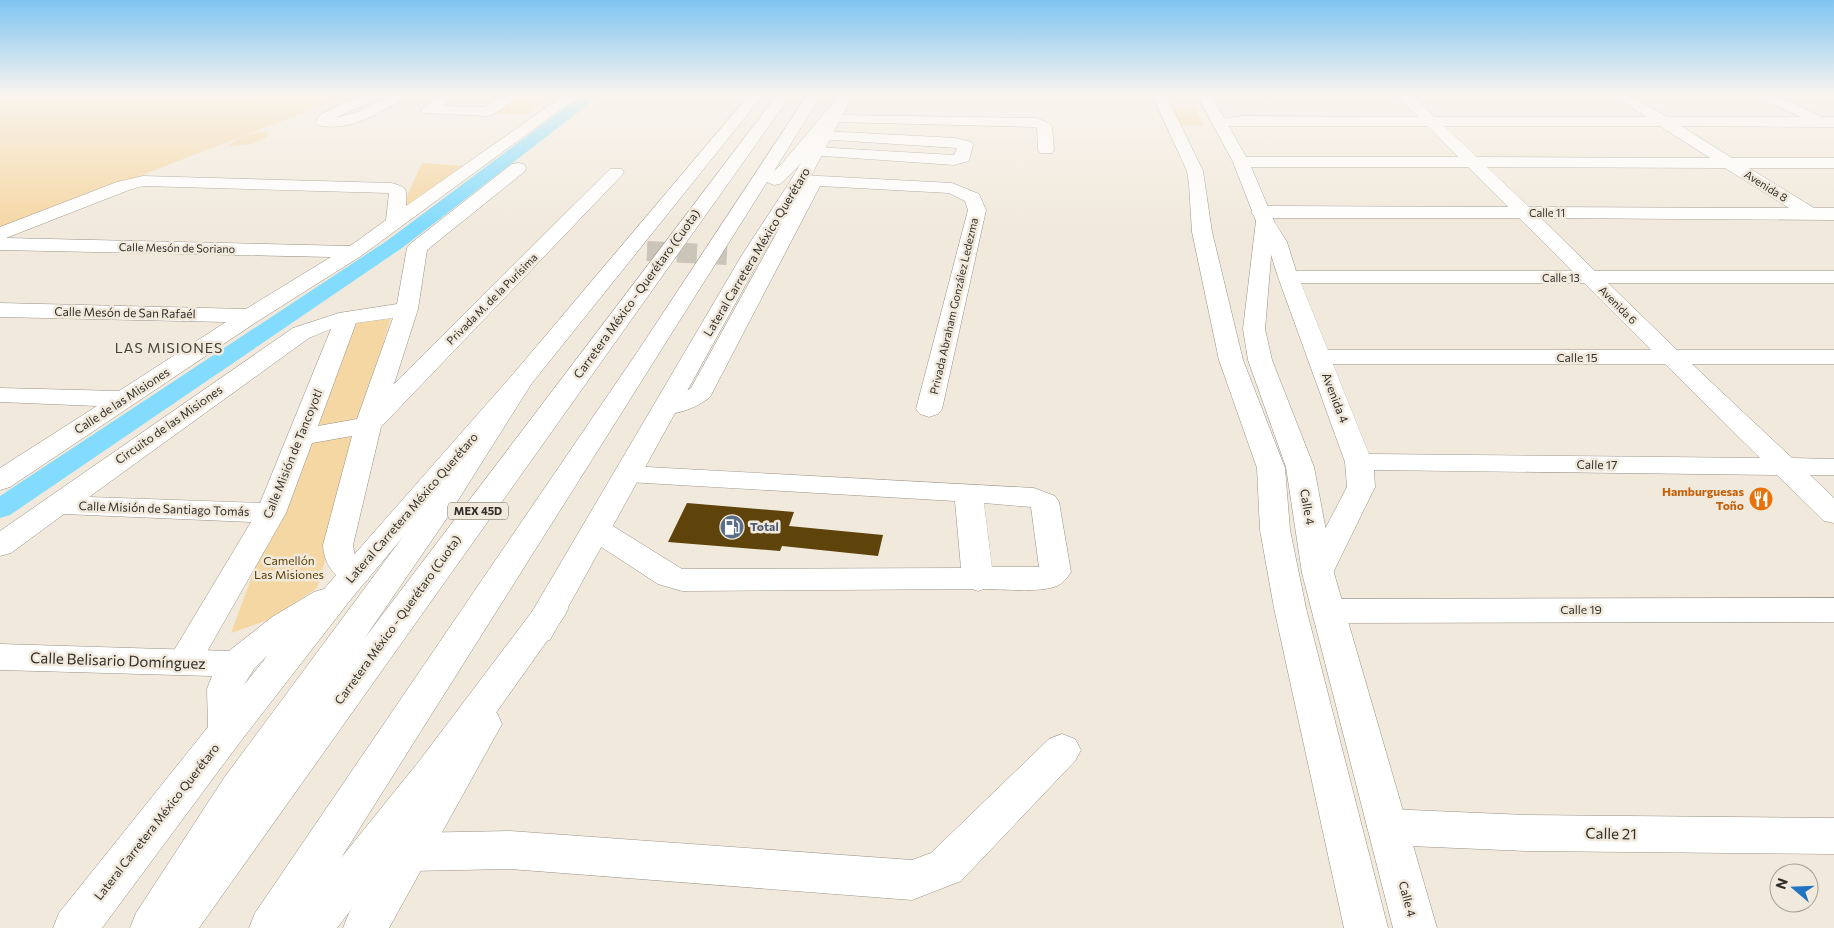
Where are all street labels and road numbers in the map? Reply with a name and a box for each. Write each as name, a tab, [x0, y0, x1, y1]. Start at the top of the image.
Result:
street label: Lateral Carretera México Querétaro	[700, 165, 812, 338]
street label: Avenida 8	[1742, 167, 1791, 204]
street label: Carretera México - Querétaro (Cuota)	[570, 206, 702, 381]
street label: Calle 11	[1529, 206, 1565, 219]
street label: Privada Abraham González Ledezma	[927, 216, 980, 395]
street label: Calle Mesón de Soriano	[119, 240, 236, 255]
street label: Privada M. de la Purísima	[443, 250, 540, 347]
street label: Calle 13	[1542, 271, 1580, 284]
street label: Avenida 6	[1597, 283, 1640, 327]
street label: Calle Mesón de San Rafaél	[54, 304, 196, 320]
street label: Calle 15	[1556, 350, 1598, 364]
street label: Calle de las Misiones	[71, 364, 172, 436]
street label: Avenida 4	[1320, 371, 1352, 425]
street label: Circuito de las Misiones	[112, 382, 225, 466]
street label: Calle Misión de Tancoyotl	[260, 387, 324, 520]
street label: Lateral Carretera México Querétaro	[342, 429, 480, 585]
street label: Calle 17	[1577, 457, 1617, 471]
street label: Calle 4	[1298, 488, 1318, 526]
street label: Calle Misión de Santiago Tomás	[79, 498, 250, 518]
road number: MEX 45D	[448, 502, 508, 520]
street label: Carretera México - Querétaro (Cuota)	[331, 532, 463, 707]
street label: Calle 19	[1560, 602, 1602, 616]
street label: Calle Belisario Domínguez	[30, 648, 206, 672]
street label: Lateral Carretera México Querétaro	[91, 740, 222, 902]
street label: Calle 21	[1585, 824, 1637, 842]
street label: Calle 4	[1396, 879, 1419, 918]

